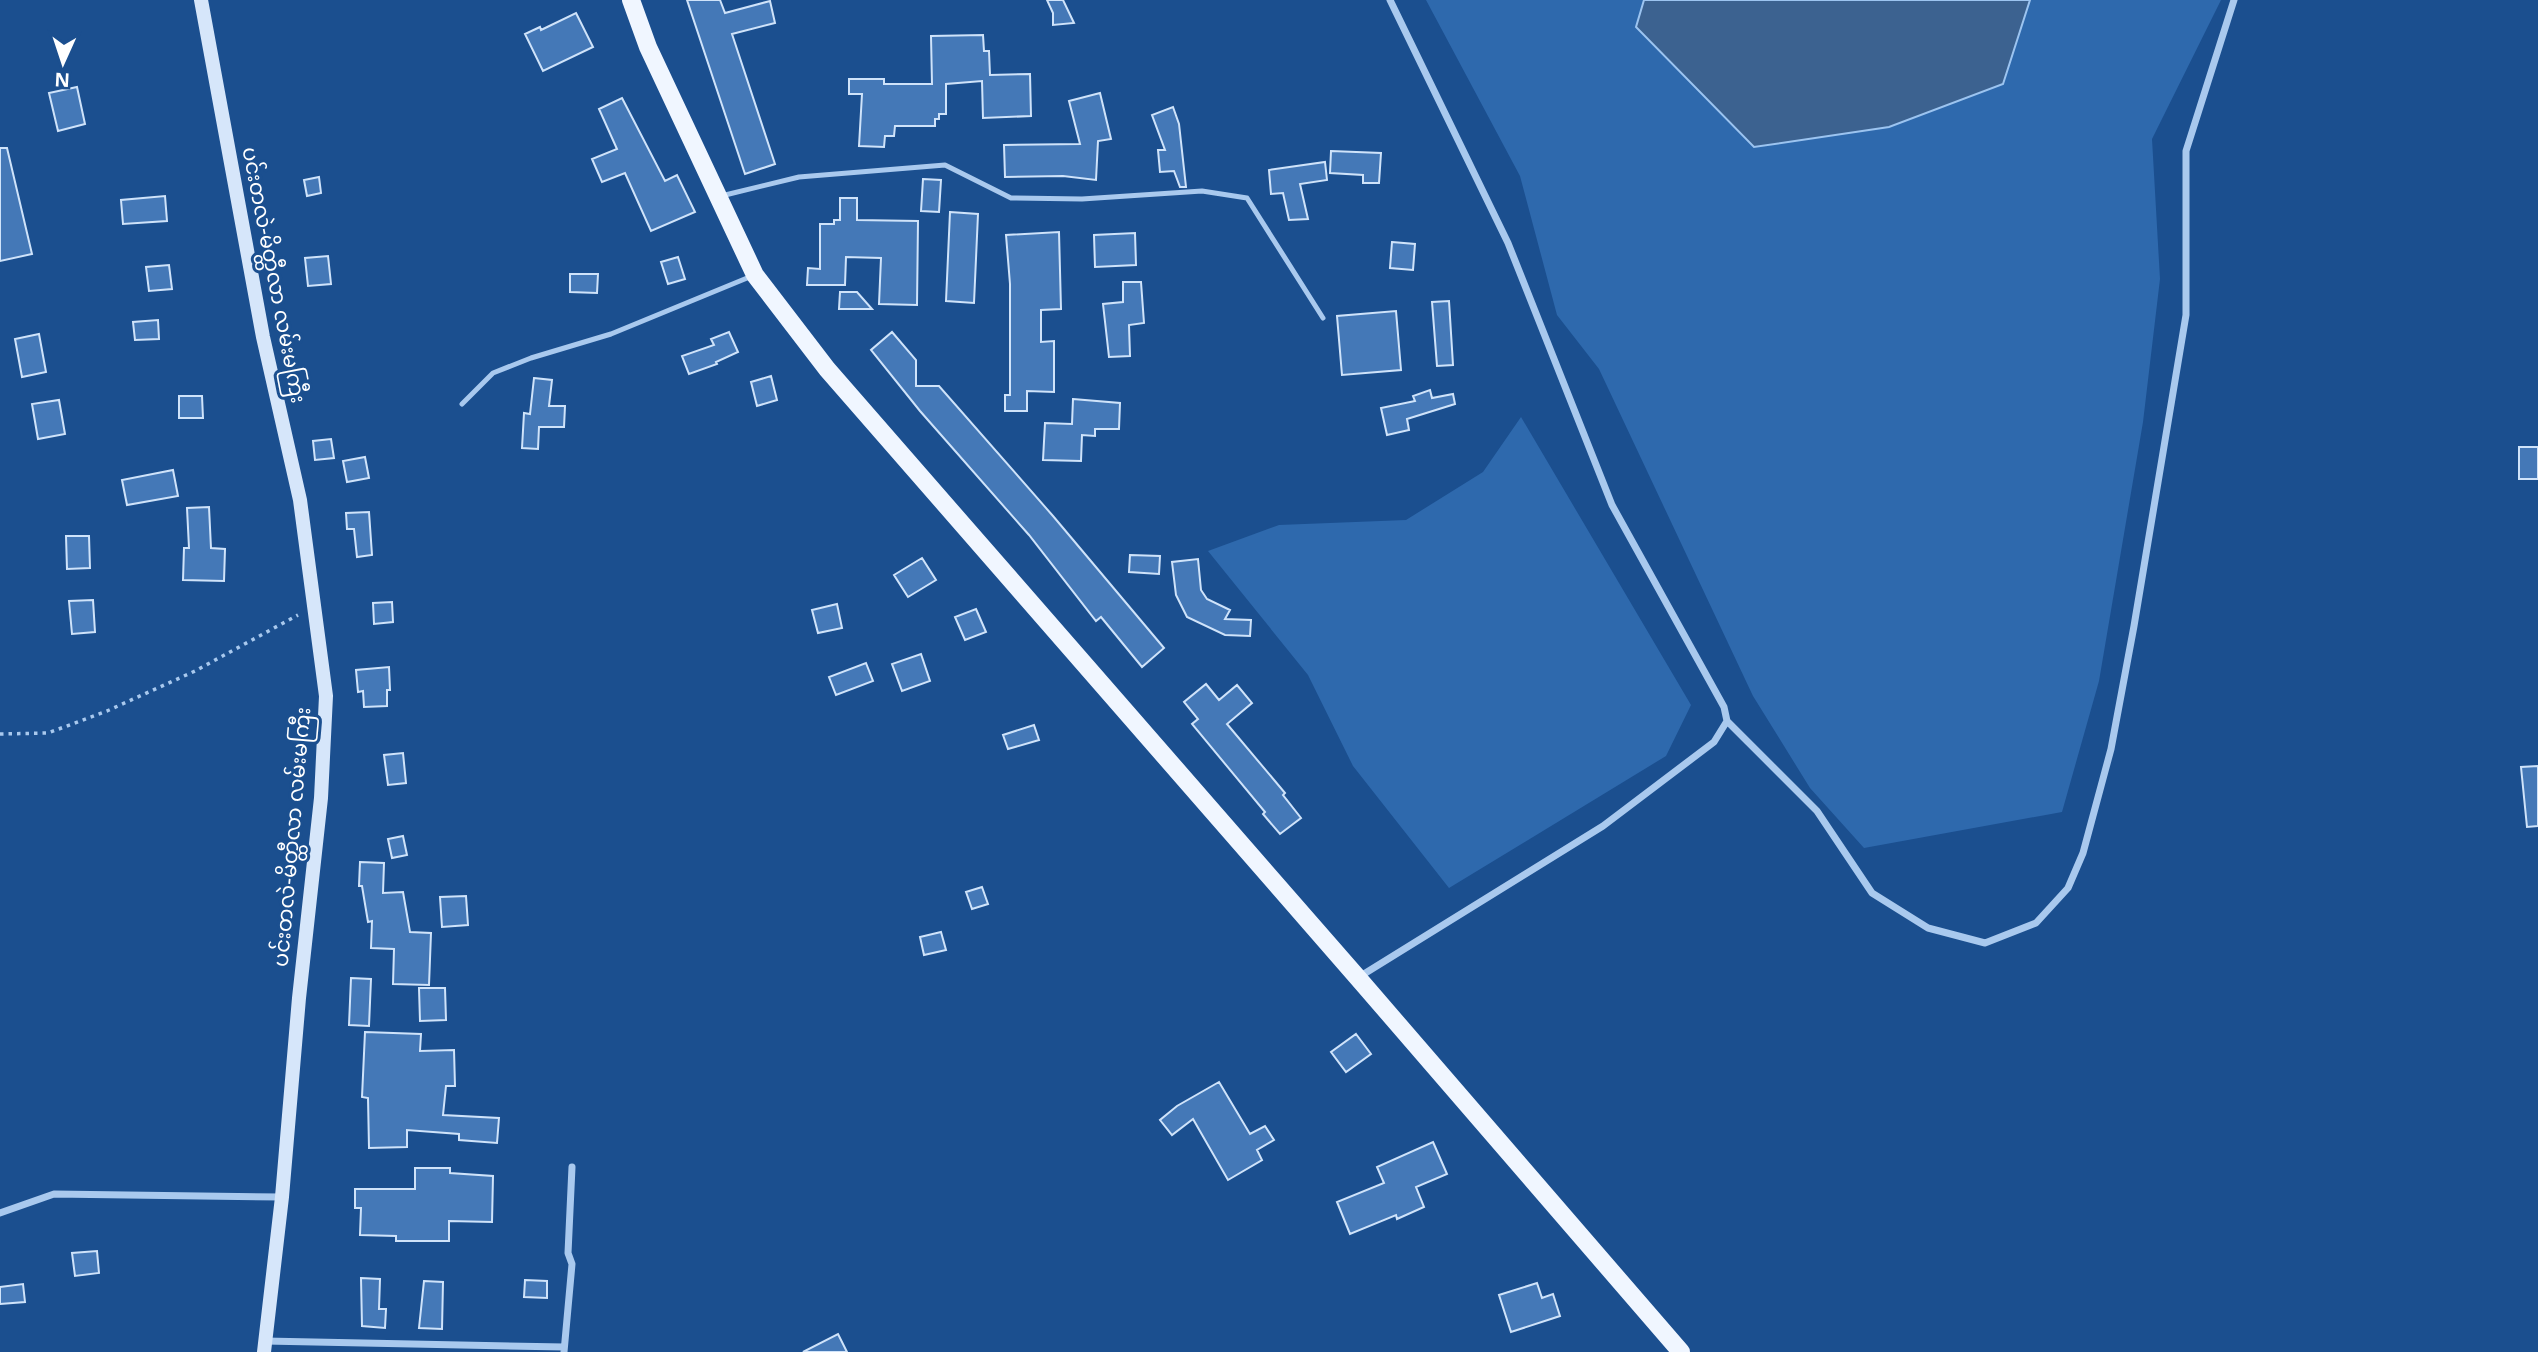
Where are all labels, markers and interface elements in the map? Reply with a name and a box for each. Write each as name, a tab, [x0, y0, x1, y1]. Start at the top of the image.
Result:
north arrow	[28, 28, 98, 98]
text: N	[54, 67, 71, 93]
street label: ပင်းတလဲ-မိတ္ထီလာ လမ်းမကြီး	[232, 144, 315, 406]
street label: ပင်းတလဲ-မိတ္ထီလာ လမ်းမကြီး	[265, 706, 320, 968]

